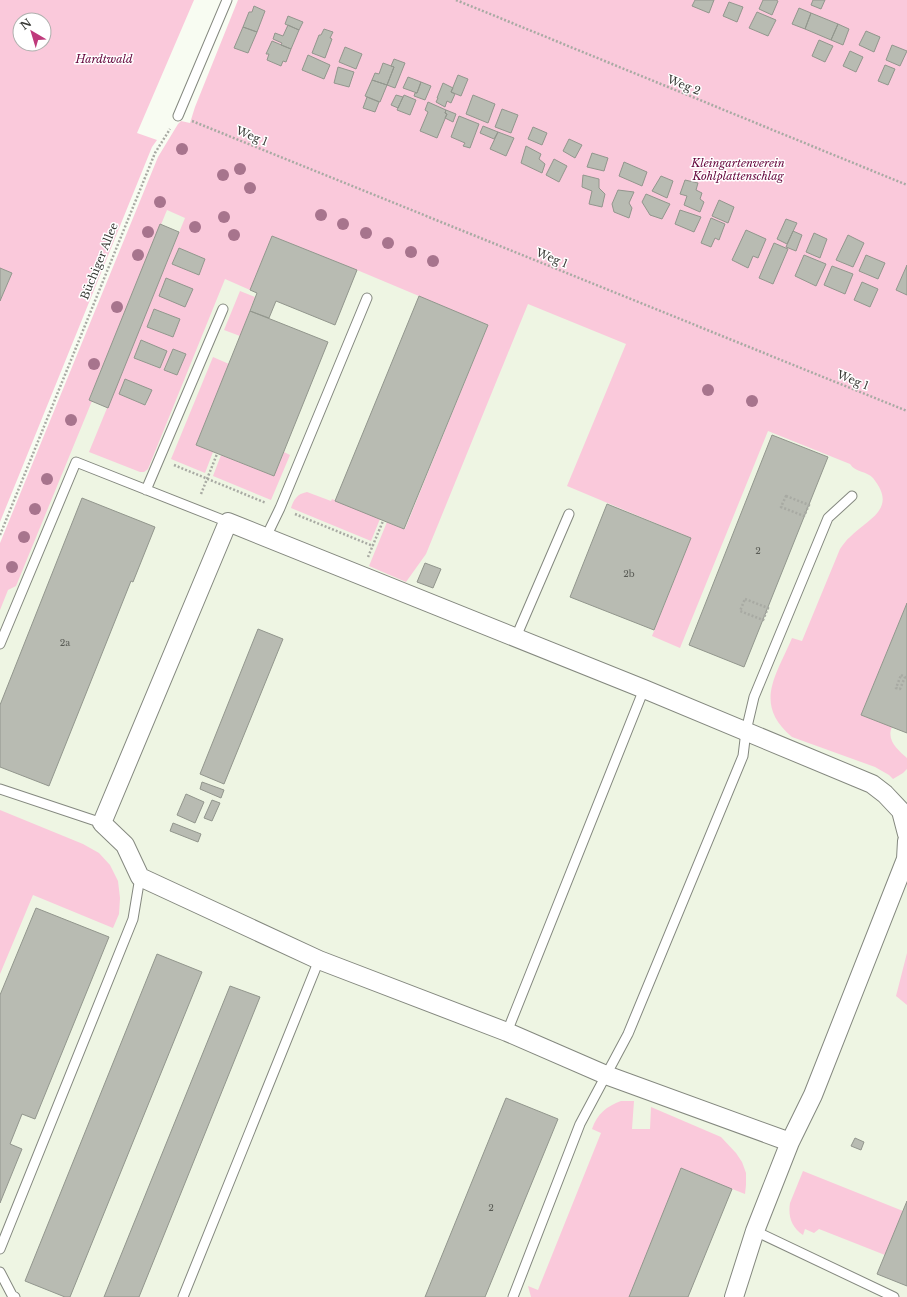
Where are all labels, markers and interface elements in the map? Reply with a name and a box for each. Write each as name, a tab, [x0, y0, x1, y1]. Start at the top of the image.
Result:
north arrow	[12, 12, 52, 52]
text: N	[17, 15, 35, 33]
park label: Hardtwald	[74, 52, 133, 66]
street label: Weg 2	[664, 72, 703, 98]
street label: Weg 1	[233, 123, 270, 149]
park label: Kleingartenverein Kohlplattenschlag	[690, 156, 785, 183]
street label: Büchiger Allee	[77, 220, 121, 302]
street label: Weg 1	[533, 245, 570, 271]
street label: Weg 1	[834, 367, 871, 393]
house number: 2	[755, 545, 761, 556]
house number: 2b	[623, 568, 635, 579]
house number: 2a	[60, 637, 70, 648]
house number: 2	[488, 1202, 494, 1213]

